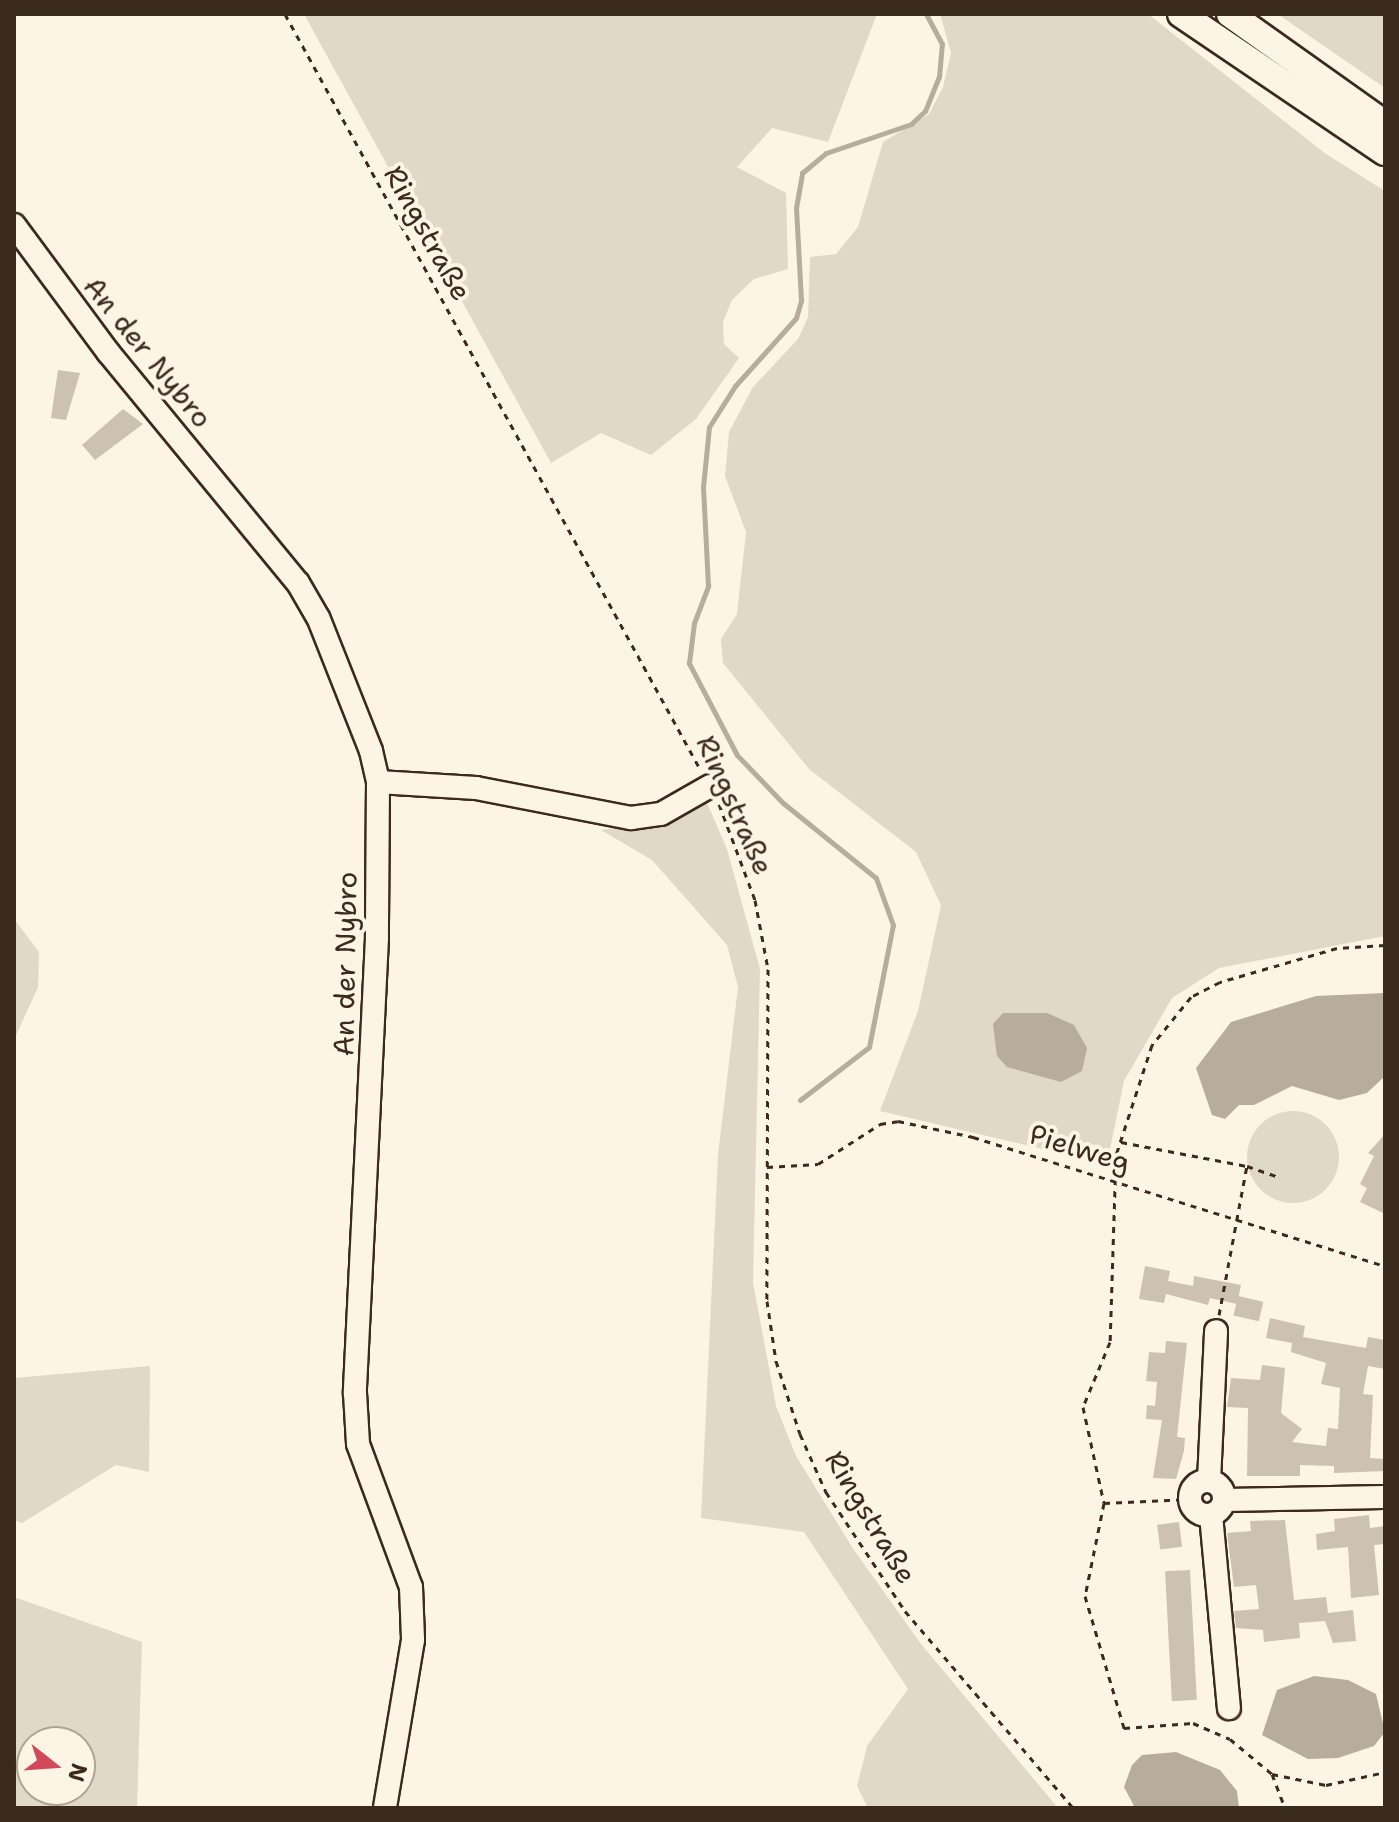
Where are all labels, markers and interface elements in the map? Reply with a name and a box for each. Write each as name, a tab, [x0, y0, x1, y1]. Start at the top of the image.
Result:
street label: Ringstraße	[377, 160, 479, 306]
street label: An der Nybro	[77, 270, 219, 434]
street label: Ringstraße	[689, 730, 781, 880]
street label: An der Nybro	[327, 871, 363, 1057]
street label: Pielweg	[1025, 1117, 1135, 1179]
street label: Ringstraße	[818, 1445, 924, 1589]
north arrow	[16, 1726, 96, 1806]
text: N	[61, 1760, 94, 1785]

